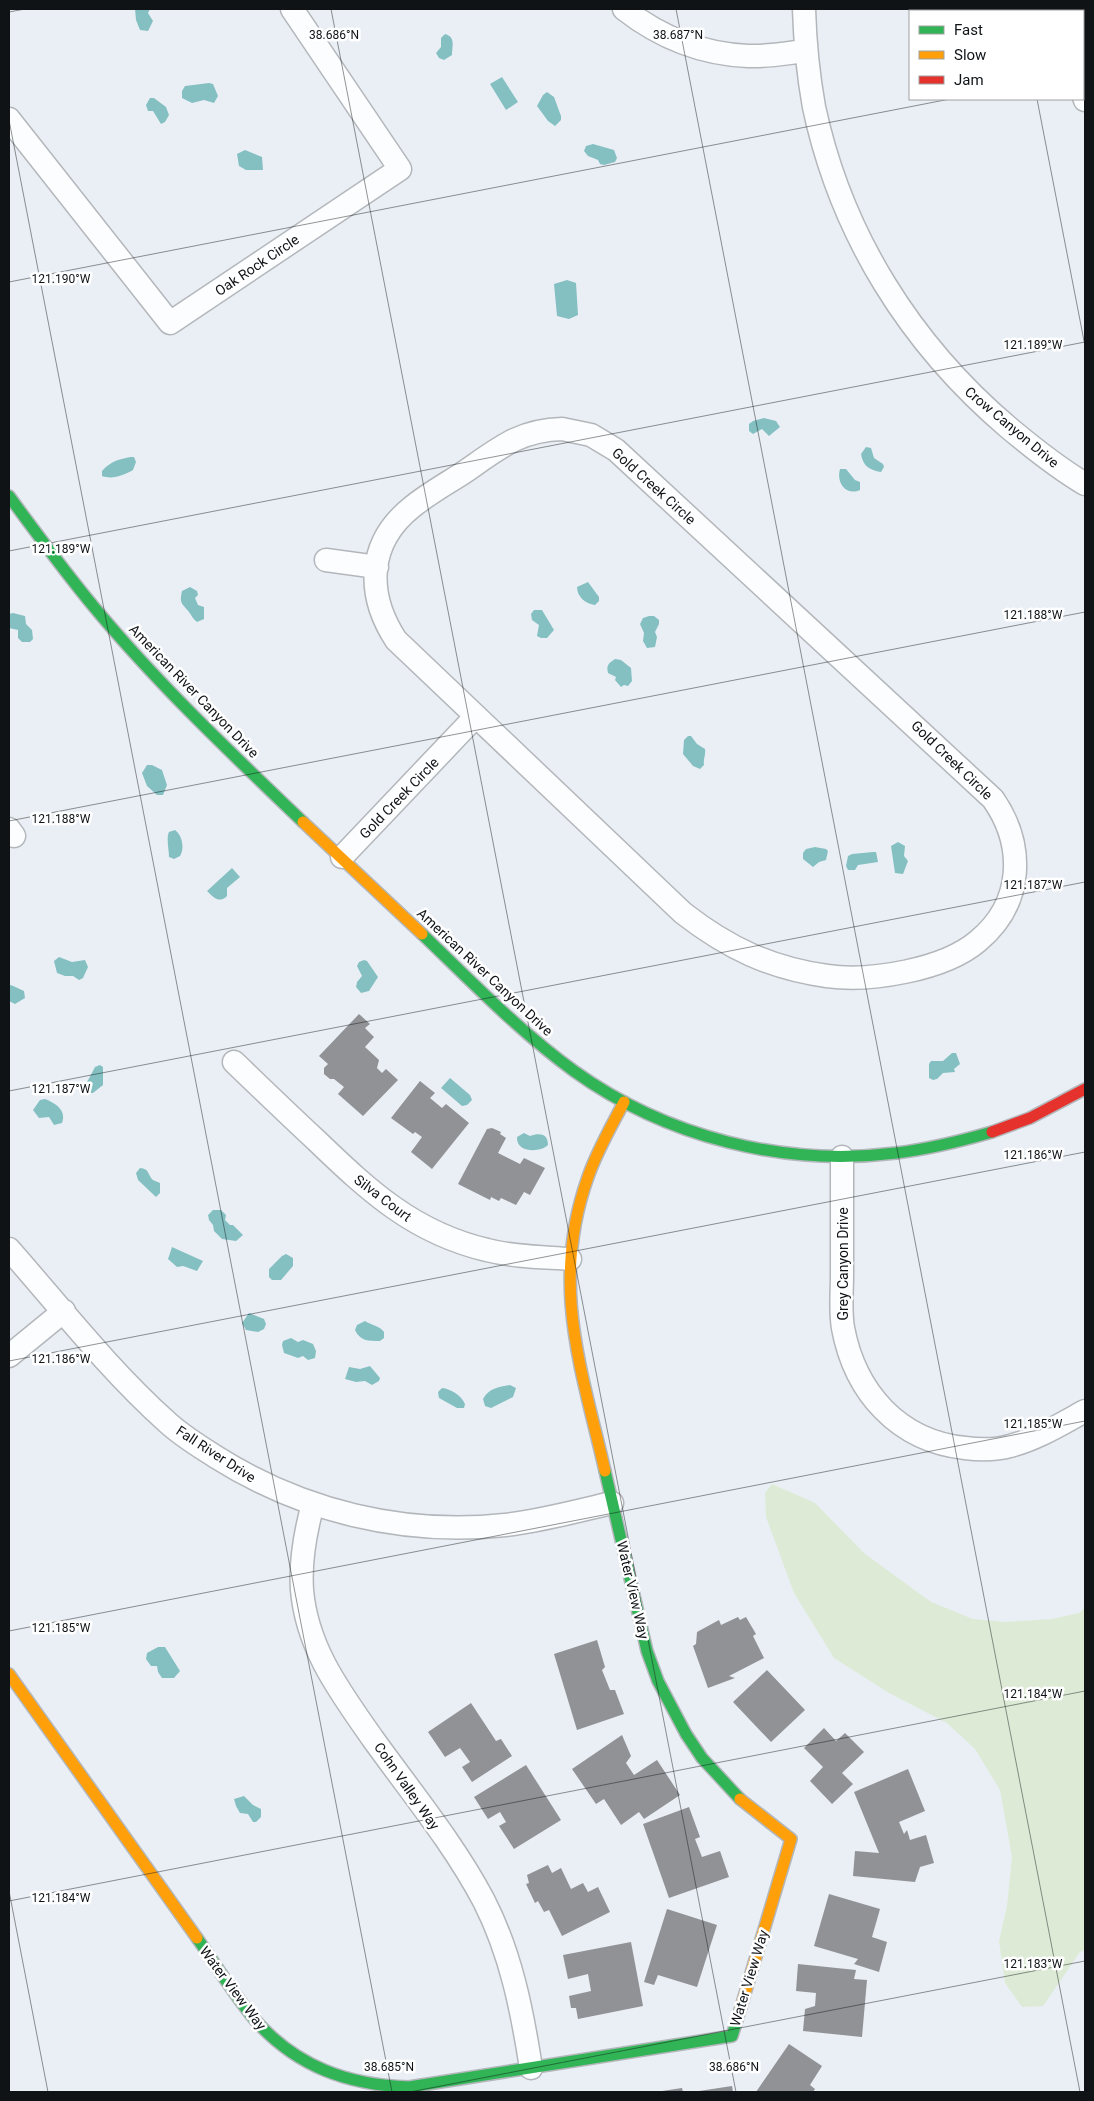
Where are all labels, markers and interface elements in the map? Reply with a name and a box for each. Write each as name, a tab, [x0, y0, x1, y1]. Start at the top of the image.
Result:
legend	[909, 10, 1084, 100]
text: Fast	[954, 21, 983, 39]
text: 38.686°N	[309, 28, 359, 42]
text: 38.687°N	[653, 28, 703, 42]
text: Slow	[954, 46, 986, 64]
text: Jam	[954, 71, 984, 89]
street label: Oak Rock Circle	[212, 231, 302, 299]
text: 121.190°W	[32, 272, 91, 286]
text: 121.189°W	[1004, 338, 1063, 352]
street label: Crow Canyon Drive	[962, 383, 1062, 471]
street label: Gold Creek Circle	[609, 444, 699, 528]
text: 121.189°W	[32, 542, 91, 556]
text: 121.188°W	[1004, 608, 1063, 622]
street label: American River Canyon Drive	[126, 621, 262, 761]
street label: Gold Creek Circle	[908, 717, 996, 803]
street label: Gold Creek Circle	[356, 754, 442, 842]
text: 121.188°W	[32, 812, 91, 826]
text: 121.187°W	[1004, 878, 1063, 892]
street label: American River Canyon Drive	[414, 905, 556, 1039]
text: 121.187°W	[32, 1082, 91, 1096]
text: 121.186°W	[1004, 1148, 1063, 1162]
street label: Silva Court	[351, 1171, 415, 1225]
street label: Grey Canyon Drive	[835, 1207, 851, 1321]
text: 121.186°W	[32, 1352, 91, 1366]
text: 121.185°W	[1004, 1417, 1063, 1431]
street label: Fall River Drive	[173, 1422, 259, 1486]
street label: Water View Way	[614, 1539, 652, 1641]
text: 121.185°W	[32, 1621, 91, 1635]
text: 121.184°W	[1004, 1687, 1063, 1701]
street label: Cohn Valley Way	[371, 1739, 443, 1833]
text: 121.184°W	[32, 1891, 91, 1905]
street label: Water View Way	[727, 1927, 771, 2028]
street label: Water View Way	[196, 1943, 270, 2033]
text: 121.183°W	[1004, 1957, 1063, 1971]
text: 38.685°N	[364, 2060, 414, 2074]
text: 38.686°N	[709, 2060, 759, 2074]

